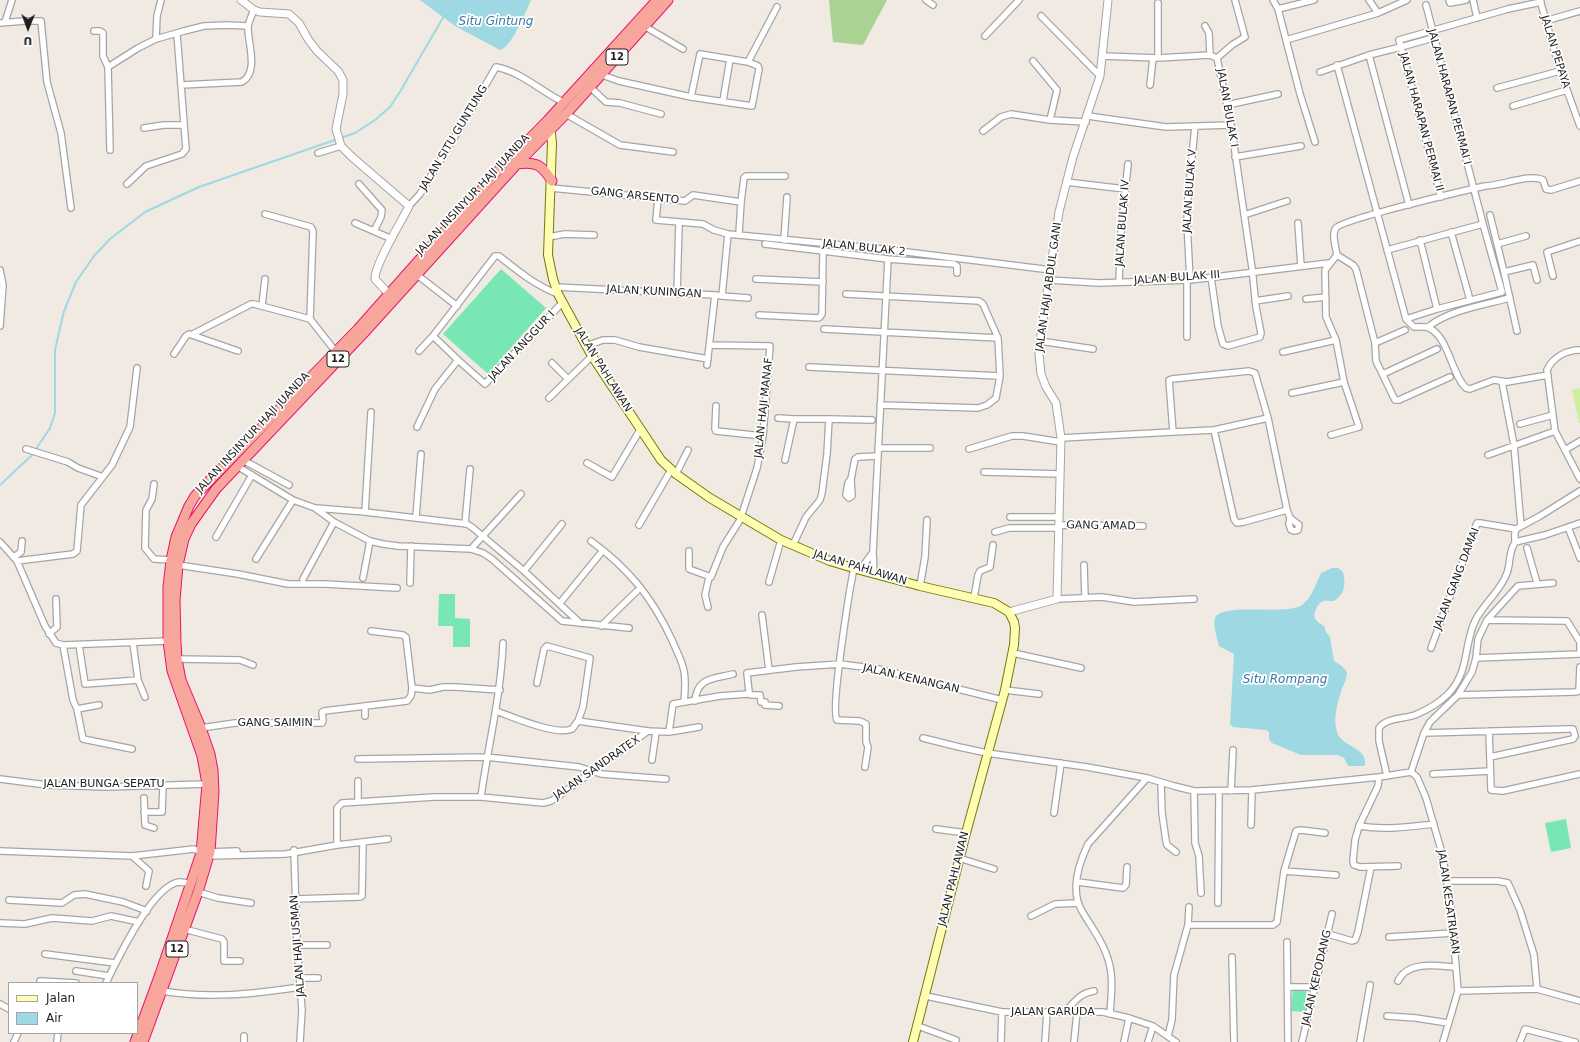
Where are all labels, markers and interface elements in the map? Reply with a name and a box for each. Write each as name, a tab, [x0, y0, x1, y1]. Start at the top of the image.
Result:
north arrow	[8, 8, 48, 48]
street label: JALAN PEPAYA	[1538, 14, 1572, 90]
water label: Situ Gintung	[459, 15, 533, 29]
street label: JALAN HARAPAN PERMAI I	[1424, 28, 1474, 166]
text: U	[23, 34, 32, 47]
road number: 12	[606, 49, 628, 65]
street label: JALAN HARAPAN PERMAI II	[1396, 51, 1446, 193]
street label: JALAN BULAK I	[1214, 68, 1240, 148]
street label: JALAN SITU GUNTUNG	[417, 83, 491, 193]
street label: JALAN INSINYUR HAJI JUANDA	[413, 132, 533, 258]
street label: JALAN BULAK V	[1180, 149, 1200, 233]
street label: JALAN BULAK IV	[1113, 179, 1133, 267]
street label: GANG ARSENTO	[590, 185, 680, 207]
street label: JALAN HAJI ABDUL GANI	[1033, 221, 1065, 353]
street label: JALAN BULAK 2	[822, 237, 906, 259]
street label: JALAN BULAK III	[1134, 268, 1220, 288]
street label: JALAN KUNINGAN	[606, 283, 702, 301]
street label: JALAN ANGGUR I	[486, 308, 558, 384]
street label: JALAN PAHLAWAN	[572, 325, 634, 415]
road number: 12	[327, 351, 349, 367]
street label: JALAN HAJI MANAF	[752, 357, 776, 459]
street label: JALAN INSINYUR HAJI JUANDA	[193, 370, 313, 496]
street label: GANG AMAD	[1066, 519, 1136, 533]
street label: JALAN GANG DAMAI	[1431, 526, 1483, 632]
street label: JALAN PAHLAWAN	[812, 547, 908, 589]
street label: JALAN KENANGAN	[861, 661, 961, 697]
water label: Situ Rompang	[1243, 673, 1327, 687]
street label: GANG SAIMIN	[237, 716, 313, 730]
street label: JALAN SANDRATEX	[551, 733, 643, 803]
street label: JALAN BUNGA SEPATU	[44, 777, 164, 791]
street label: JALAN PAHLAWAN	[936, 830, 972, 928]
street label: JALAN KESATRIAAN	[1434, 849, 1462, 955]
street label: JALAN HAJI USMAN	[288, 895, 308, 997]
street label: JALAN KEPODANG	[1300, 929, 1334, 1027]
road number: 12	[166, 941, 188, 957]
legend	[8, 982, 138, 1034]
text: Jalan	[46, 991, 75, 1005]
street label: JALAN GARUDA	[1011, 1005, 1095, 1019]
text: Air	[46, 1011, 62, 1025]

